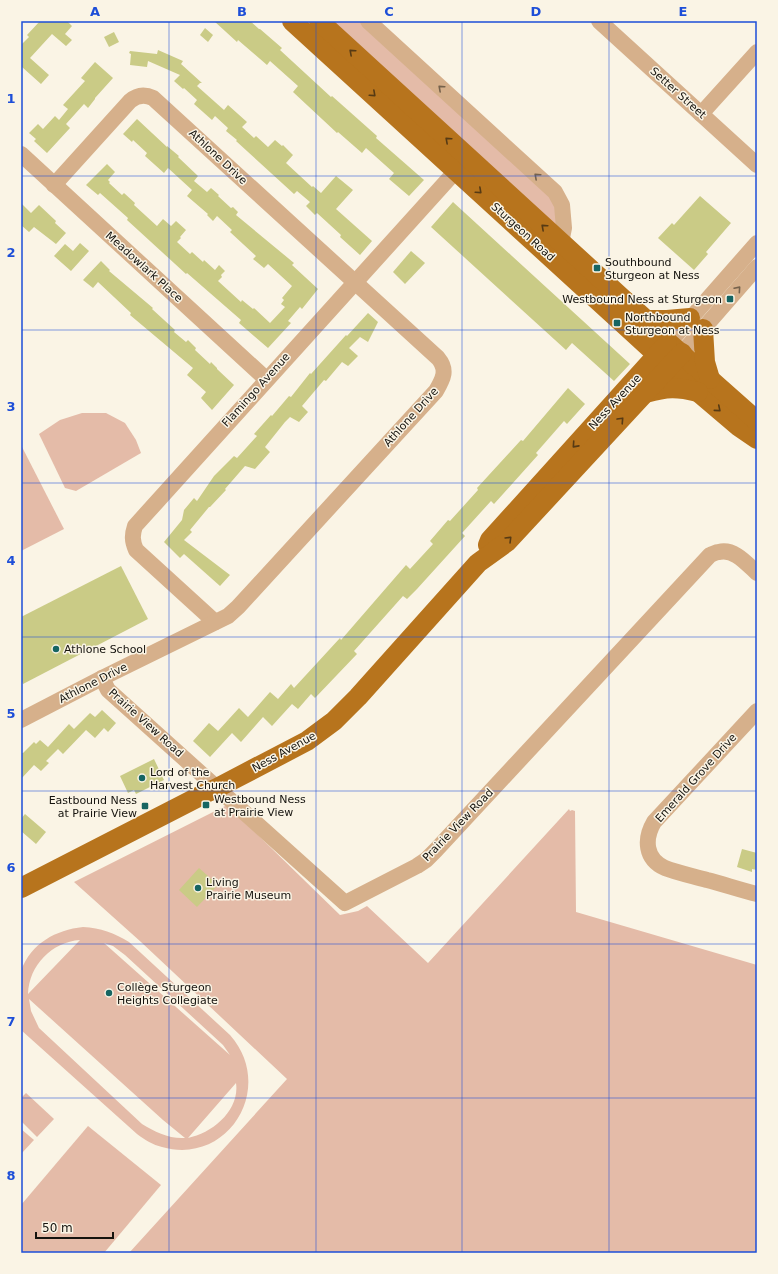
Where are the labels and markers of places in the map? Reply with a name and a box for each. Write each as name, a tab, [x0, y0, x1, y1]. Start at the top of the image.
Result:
place label: Southbound Sturgeon at Ness	[605, 256, 700, 282]
marker: Southbound Sturgeon at Ness	[592, 263, 602, 273]
place label: Westbound Ness at Sturgeon	[562, 293, 722, 306]
marker: Westbound Ness at Sturgeon	[725, 294, 735, 304]
place label: Northbound Sturgeon at Ness	[625, 311, 720, 337]
marker: Northbound Sturgeon at Ness	[612, 318, 622, 328]
place label: Athlone School	[64, 643, 146, 656]
marker: Athlone School	[51, 644, 61, 654]
place label: Lord of the Harvest Church	[150, 766, 235, 792]
marker: Lord of the Harvest Church	[137, 773, 147, 783]
place label: Westbound Ness at Prairie View	[214, 793, 306, 819]
place label: Eastbound Ness at Prairie View	[49, 794, 137, 820]
marker: Westbound Ness at Prairie View	[201, 800, 211, 810]
marker: Eastbound Ness at Prairie View	[140, 801, 150, 811]
place label: Living Prairie Museum	[206, 876, 291, 902]
marker: Living Prairie Museum	[193, 883, 203, 893]
place label: Collège Sturgeon Heights Collegiate	[117, 981, 218, 1007]
marker: Collège Sturgeon Heights Collegiate	[104, 988, 114, 998]

